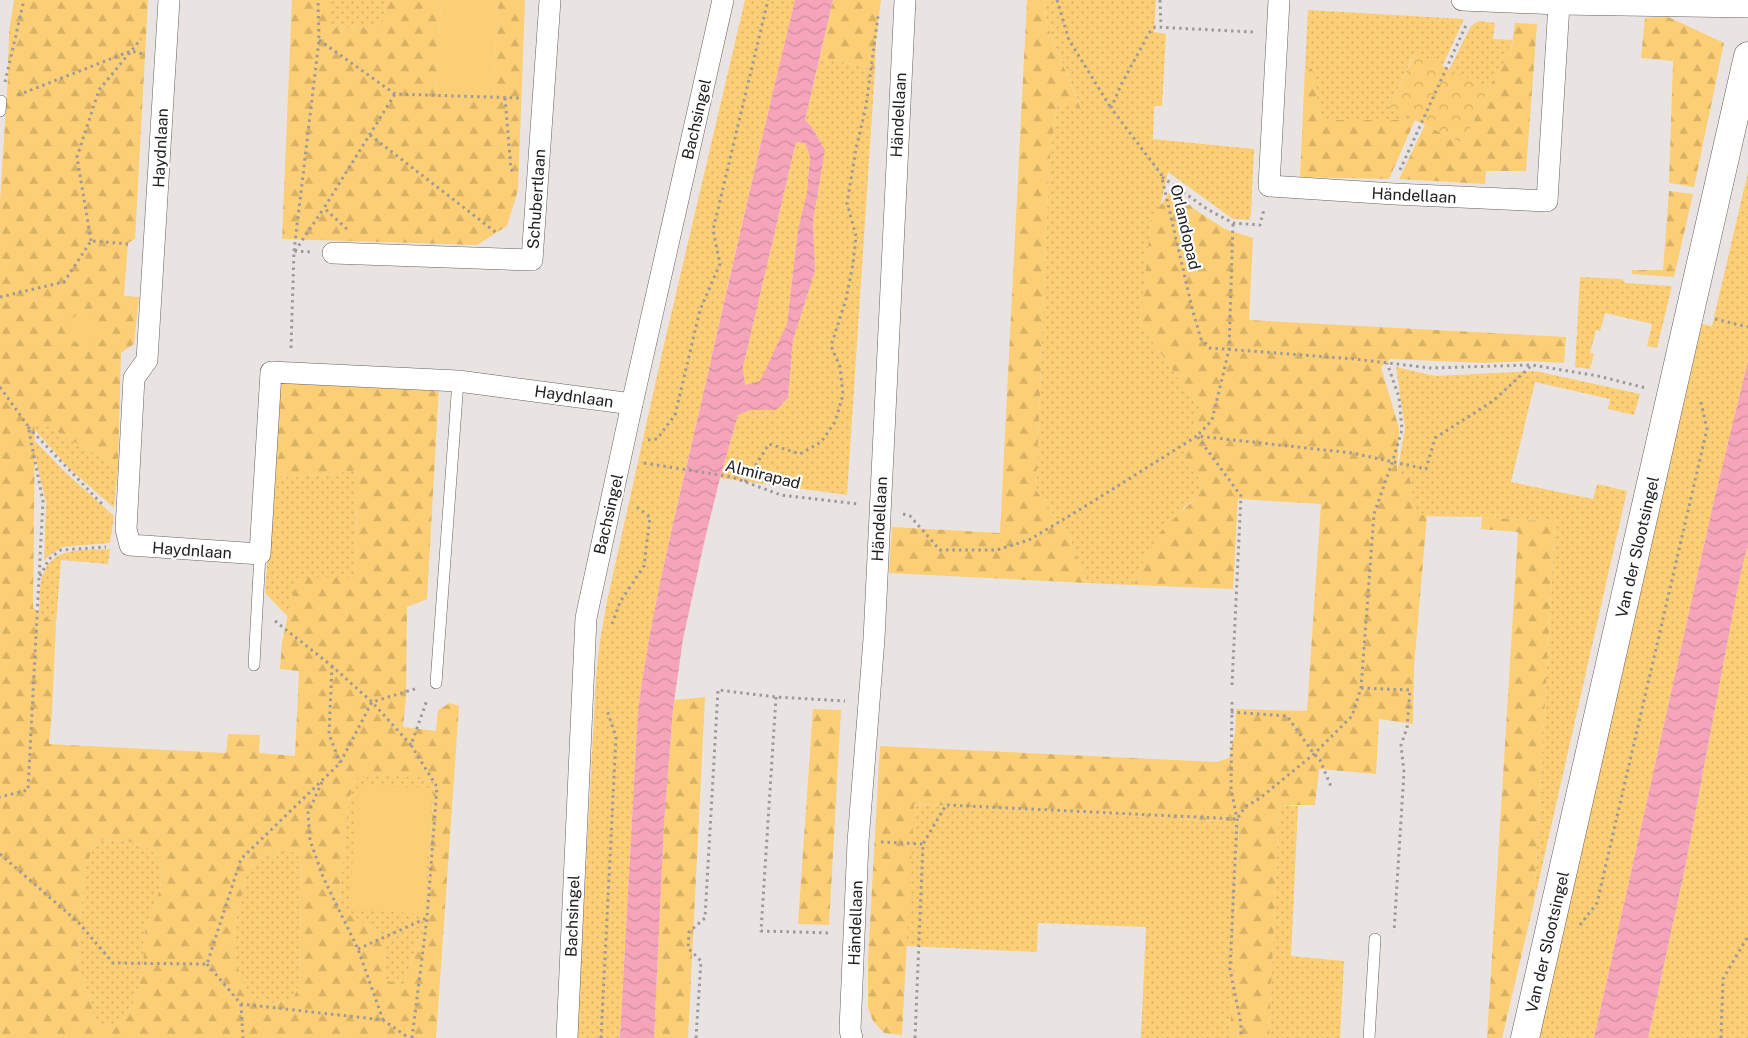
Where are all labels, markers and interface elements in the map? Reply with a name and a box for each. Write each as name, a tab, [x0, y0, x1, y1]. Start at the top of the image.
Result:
street label: Händellaan	[887, 72, 910, 158]
street label: Bachsingel	[678, 77, 715, 161]
street label: Haydnlaan	[149, 108, 172, 188]
street label: Schubertlaan	[524, 148, 549, 250]
street label: Orlandopad	[1166, 183, 1205, 272]
street label: Händellaan	[1371, 184, 1457, 207]
street label: Haydnlaan	[533, 382, 615, 411]
street label: Almirapad	[723, 456, 802, 493]
street label: Bachsingel	[590, 472, 627, 556]
street label: Van der Slootsingel	[1612, 474, 1663, 620]
street label: Händellaan	[868, 476, 891, 562]
street label: Haydnlaan	[152, 538, 232, 563]
street label: Van der Slootsingel	[1522, 869, 1573, 1015]
street label: Bachsingel	[562, 874, 583, 957]
street label: Händellaan	[845, 880, 866, 966]

